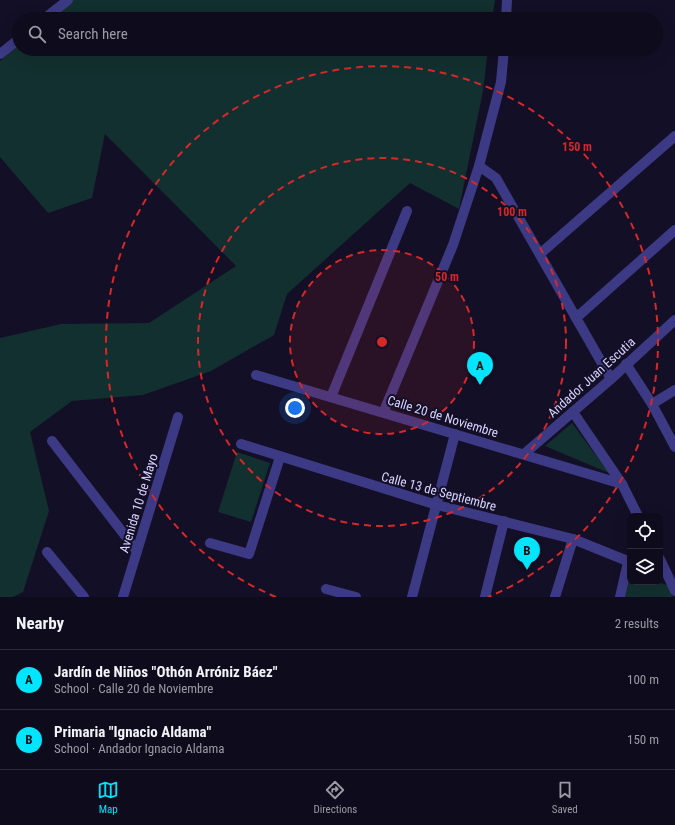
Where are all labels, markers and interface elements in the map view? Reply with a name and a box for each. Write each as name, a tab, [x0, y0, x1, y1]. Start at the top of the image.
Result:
search box	[12, 12, 663, 56]
icon: search	[26, 23, 48, 45]
text: Search here	[58, 25, 128, 43]
text: 150 m	[562, 140, 592, 154]
text: 100 m	[497, 205, 527, 219]
text: 50 m	[435, 270, 459, 284]
street label: Andador Juan Escutia	[545, 334, 638, 420]
centre of rings	[375, 335, 389, 349]
pin: A	[467, 352, 493, 385]
street label: Calle 20 de Noviembre	[386, 392, 500, 440]
your location	[285, 398, 305, 418]
street label: Avenida 10 de Mayo	[116, 452, 161, 555]
street label: Calle 13 de Septiembre	[380, 469, 498, 514]
map controls	[627, 513, 663, 585]
button: locate	[627, 513, 663, 549]
pin: B	[514, 537, 540, 570]
button: layers	[627, 549, 663, 585]
text: Nearby	[16, 613, 64, 633]
text: 2 results	[615, 616, 659, 631]
text: Jardín de Niños "Othón Arróniz Báez"	[54, 663, 278, 681]
text: A	[25, 672, 33, 687]
text: 100 m	[627, 672, 659, 687]
text: School · Calle 20 de Noviembre	[54, 681, 213, 696]
text: Primaria "Ignacio Aldama"	[54, 723, 211, 741]
text: B	[25, 732, 33, 747]
text: 150 m	[627, 732, 659, 747]
text: School · Andador Ignacio Aldama	[54, 741, 224, 756]
tab: Map	[97, 779, 119, 816]
tab: Directions	[313, 779, 357, 816]
tab: Saved	[552, 779, 578, 816]

